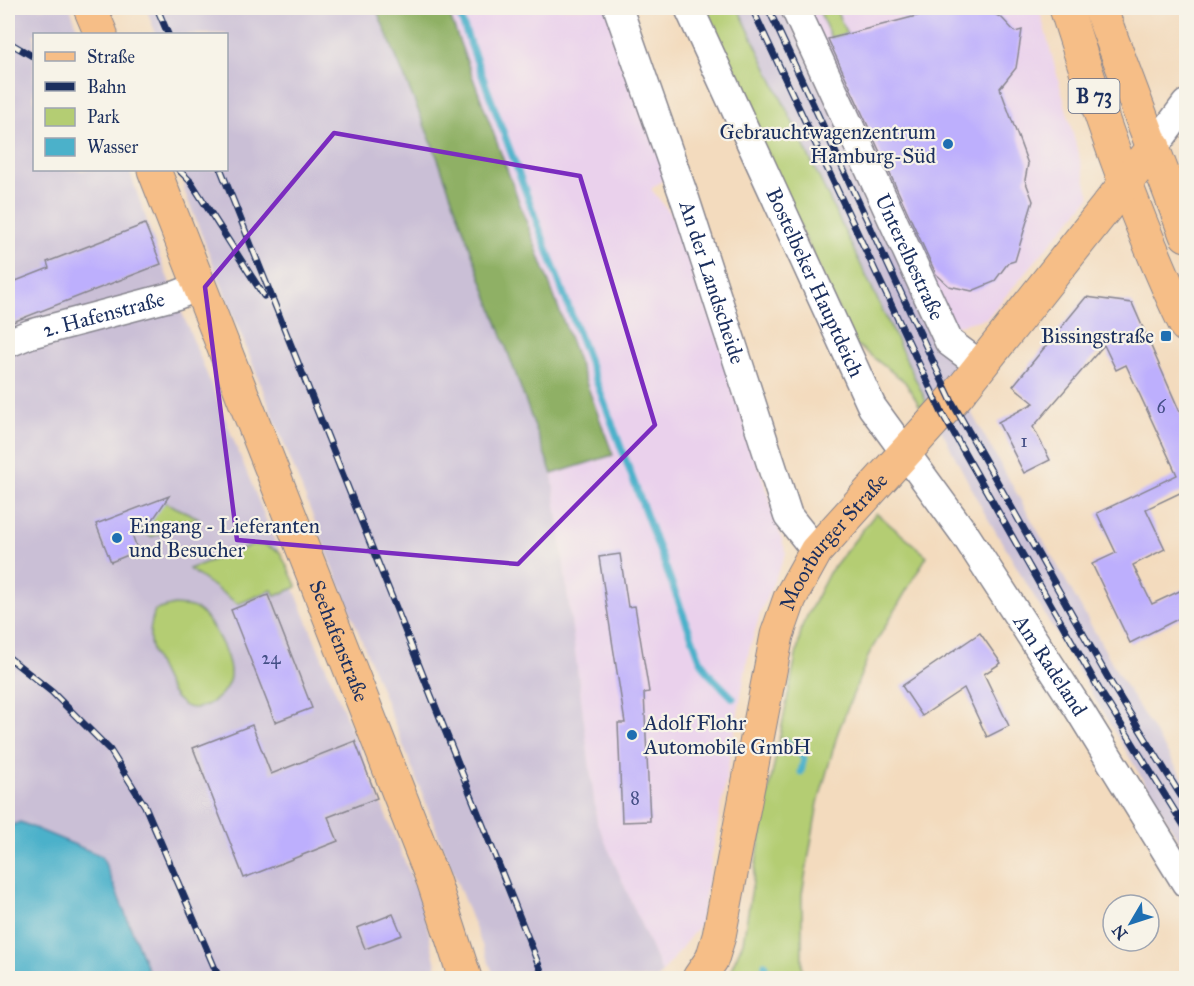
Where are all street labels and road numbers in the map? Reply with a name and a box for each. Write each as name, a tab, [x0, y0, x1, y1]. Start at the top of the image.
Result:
road number: B 73	[1068, 79, 1120, 113]
street label: Bostelbeker Hauptdeich	[760, 184, 870, 382]
street label: Unterelbestraße	[869, 190, 950, 324]
street label: An der Landscheide	[673, 197, 751, 367]
street label: 2. Hafenstraße	[40, 286, 168, 343]
street label: Moorburger Straße	[774, 467, 893, 614]
street label: Seehafenstraße	[303, 576, 375, 706]
street label: Am Radeland	[1007, 609, 1093, 721]

